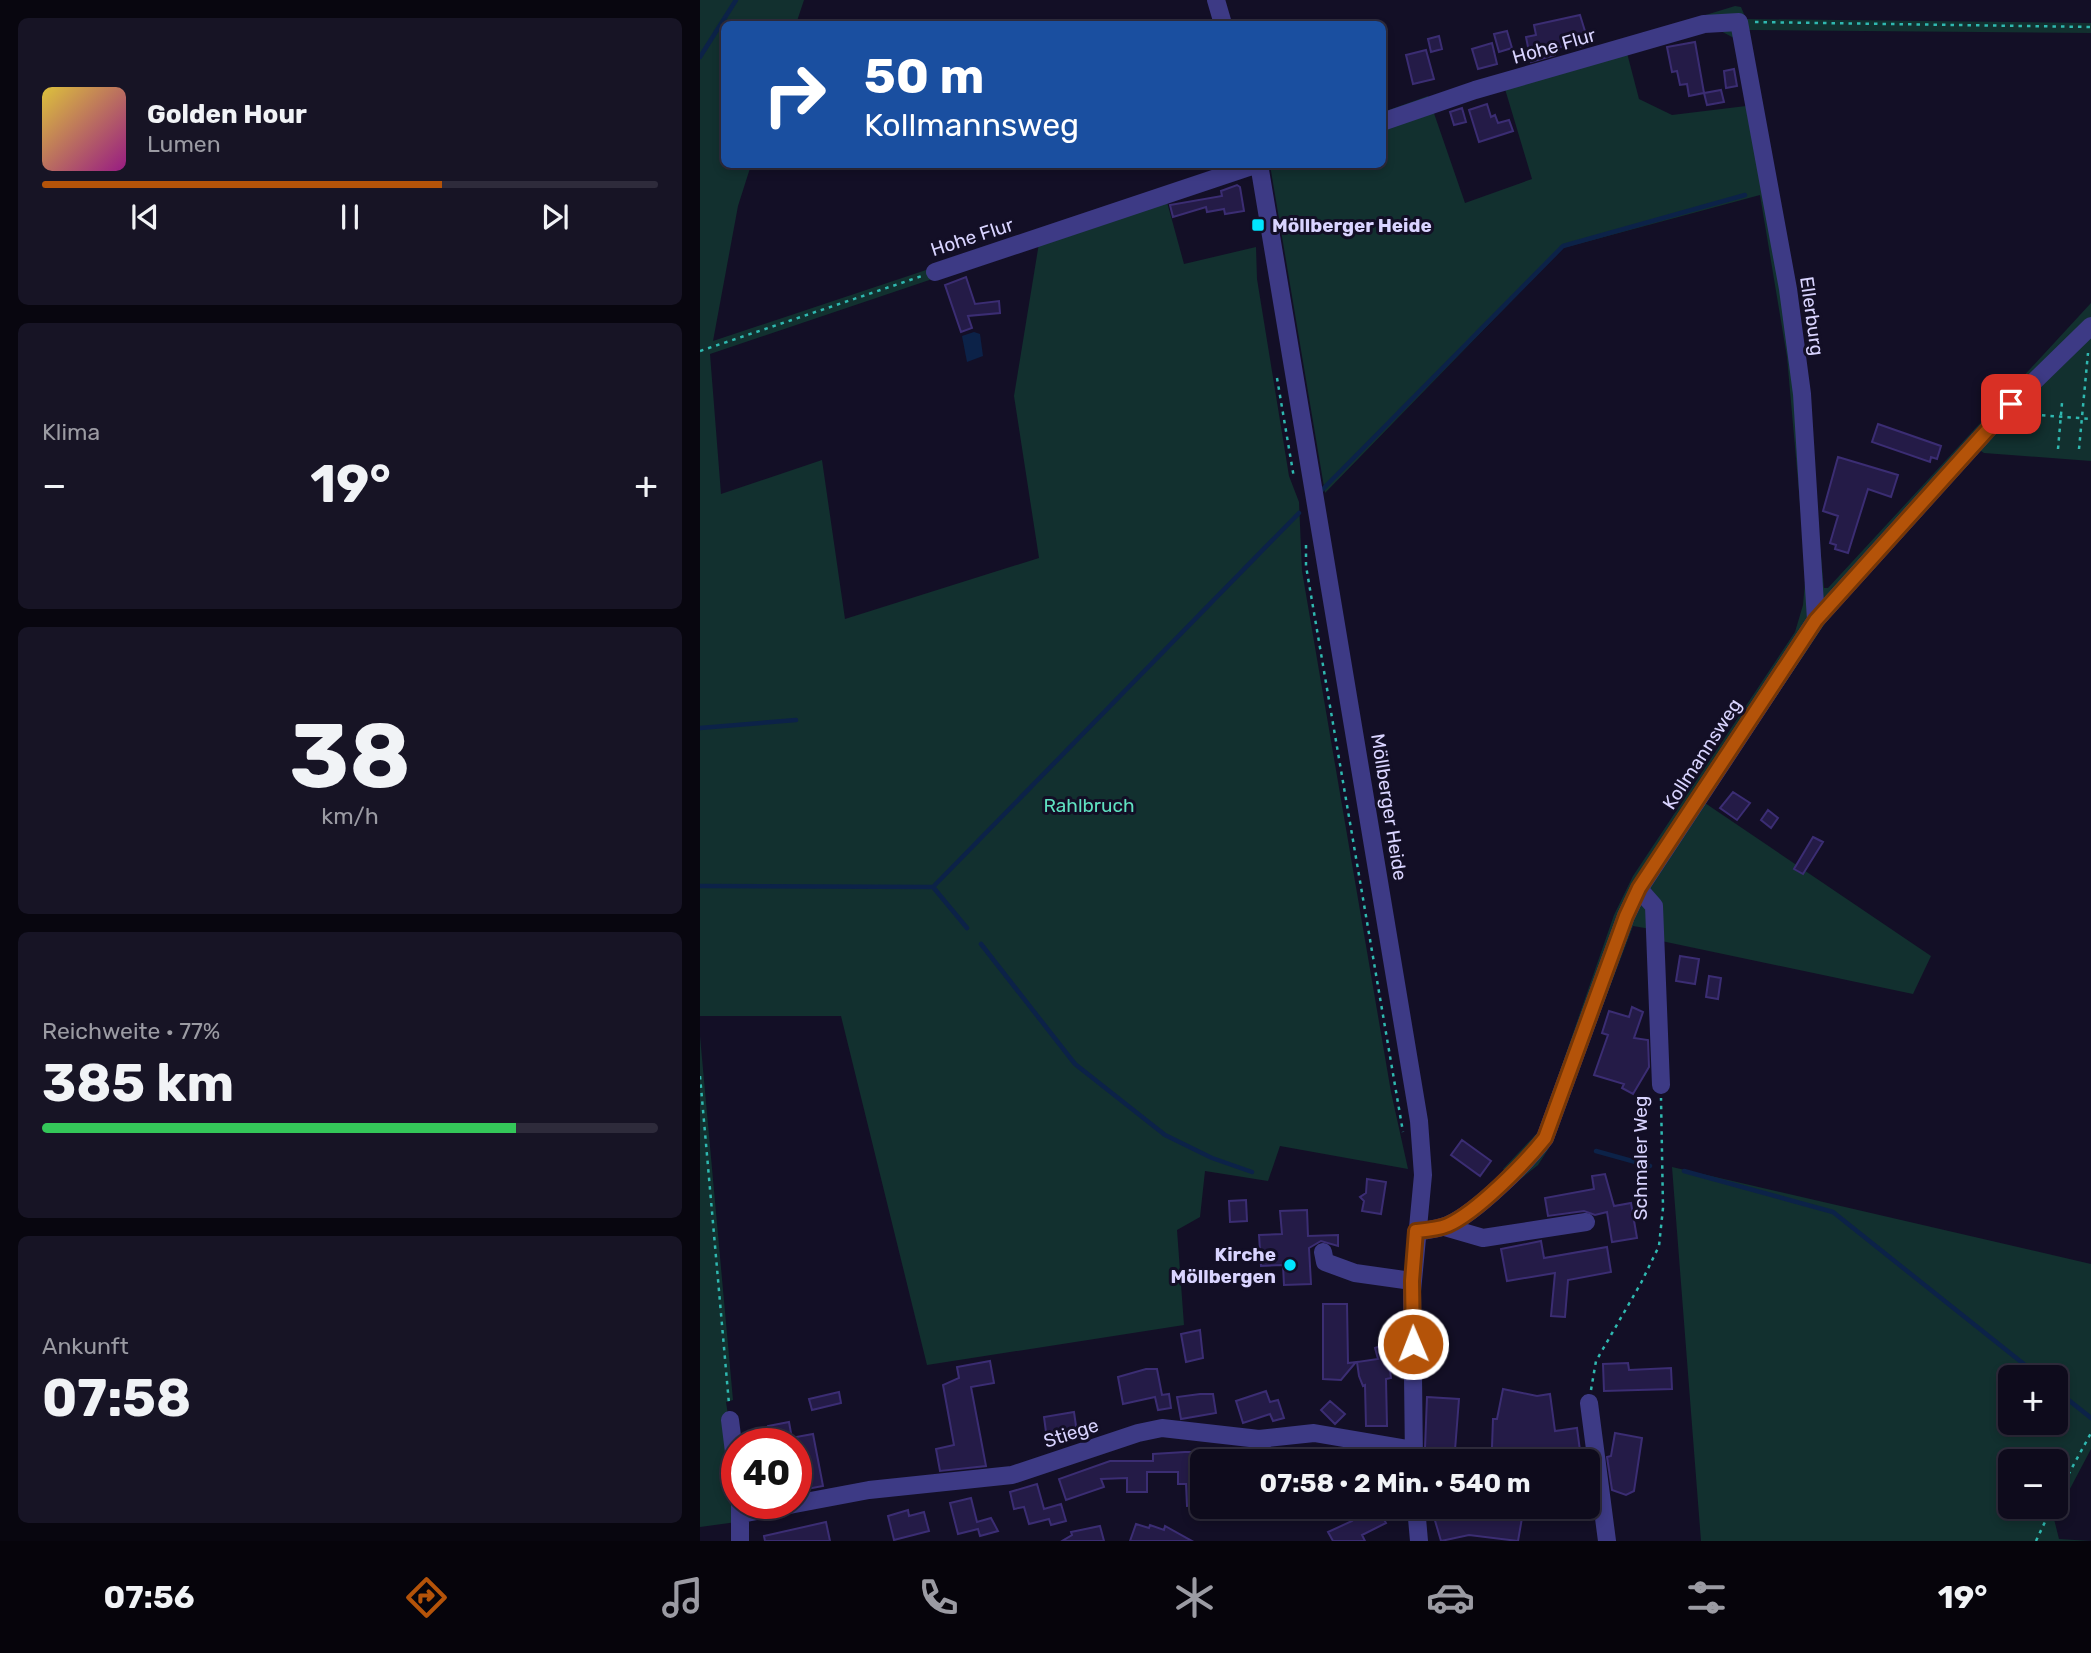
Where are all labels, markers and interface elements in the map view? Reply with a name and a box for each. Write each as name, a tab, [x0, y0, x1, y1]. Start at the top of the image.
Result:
street label: Hohe Flur	[1510, 23, 1599, 69]
text: 50 m	[864, 47, 984, 105]
icon: right	[749, 49, 840, 140]
text: Golden Hour	[147, 99, 307, 130]
text: Kollmannsweg	[864, 106, 1079, 144]
text: Lumen	[147, 130, 221, 158]
icon: previous	[126, 198, 164, 236]
icon: pause	[331, 198, 369, 236]
icon: next	[536, 198, 574, 236]
street label: Hohe Flur	[928, 213, 1017, 261]
place label: Möllberger Heide	[1272, 214, 1432, 237]
marker: Möllberger Heide	[1250, 217, 1266, 233]
street label: Ellerburg	[1795, 275, 1829, 357]
pin	[1981, 374, 2041, 434]
icon: arrive	[1992, 385, 2030, 423]
text: Klima	[42, 418, 100, 446]
text: 19°	[310, 453, 391, 515]
text: −	[42, 462, 67, 508]
text: +	[634, 462, 658, 508]
street label: Kollmannsweg	[1658, 694, 1746, 814]
text: 38	[289, 702, 411, 810]
street label: Möllberger Heide	[1366, 732, 1412, 882]
park label: Rahlbruch	[1043, 794, 1135, 817]
text: km/h	[321, 802, 379, 830]
text: Reichweite · 77%	[42, 1017, 220, 1045]
text: 385 km	[42, 1052, 234, 1114]
street label: Schmaler Weg	[1629, 1096, 1652, 1220]
place label: Kirche Möllbergen	[1170, 1243, 1276, 1288]
marker: Kirche Möllbergen	[1282, 1257, 1298, 1273]
position arrow	[1376, 1307, 1450, 1381]
text: Ankunft	[42, 1332, 129, 1360]
map controls	[1998, 1365, 2068, 1519]
button: +	[1998, 1365, 2068, 1435]
text: 07:58	[42, 1367, 191, 1429]
street label: Stiege	[1041, 1413, 1101, 1453]
speed limit sign: 40	[721, 1428, 812, 1519]
button: −	[1998, 1449, 2068, 1519]
text: 07:58 · 2 Min. · 540 m	[1260, 1468, 1530, 1499]
icon: directions	[402, 1573, 451, 1622]
icon: music	[658, 1573, 707, 1622]
icon: phone	[914, 1573, 963, 1622]
icon: climate	[1170, 1573, 1219, 1622]
icon: car	[1426, 1573, 1475, 1622]
icon: filters	[1682, 1573, 1731, 1622]
text: 07:56	[104, 1578, 194, 1616]
text: 19°	[1938, 1578, 1987, 1616]

